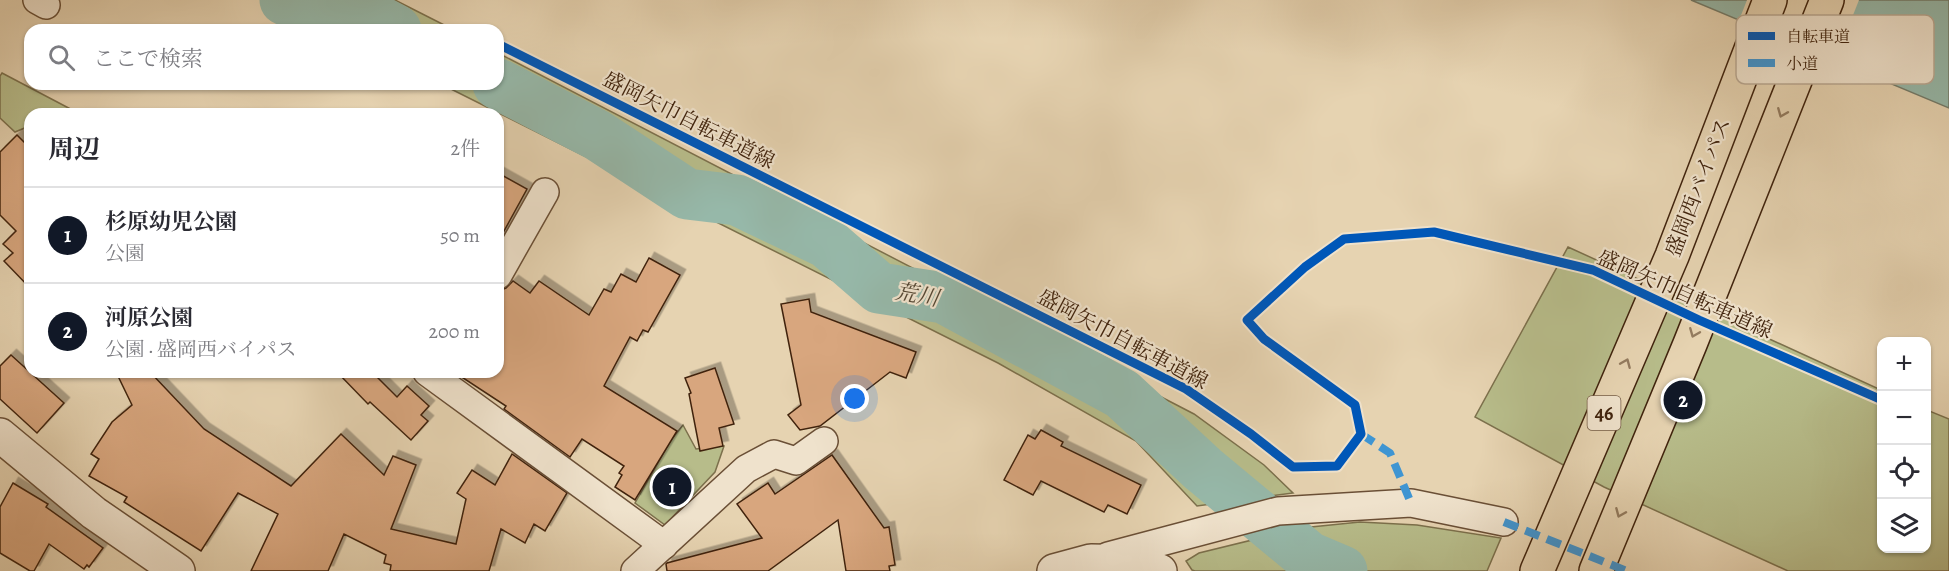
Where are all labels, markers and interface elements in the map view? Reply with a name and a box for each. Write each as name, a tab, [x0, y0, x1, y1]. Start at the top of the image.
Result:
legend	[1736, 15, 1934, 84]
search box	[24, 24, 504, 90]
text: 自転車道	[1786, 26, 1850, 48]
icon: search	[45, 41, 78, 74]
text: ここで検索	[93, 44, 203, 74]
text: 小道	[1786, 53, 1818, 75]
street label: 盛岡矢巾自転車道線	[598, 65, 780, 175]
one-way arrow	[1777, 107, 1789, 118]
street label: 盛岡西バイパス	[1659, 114, 1737, 260]
text: 周辺	[48, 132, 100, 167]
text: 2件	[451, 135, 480, 162]
text: 杉原幼児公園	[105, 207, 237, 237]
text: 1	[64, 222, 71, 249]
text: 50 m	[440, 222, 480, 249]
text: 公園	[105, 240, 145, 267]
street label: 盛岡矢巾自転車道線	[1593, 243, 1777, 345]
water label: 荒川	[893, 276, 943, 314]
street label: 盛岡矢巾自転車道線	[1033, 282, 1213, 396]
text: 河原公園	[105, 303, 193, 333]
text: 2	[63, 318, 72, 345]
text: 200 m	[429, 318, 480, 345]
one-way arrow	[1689, 327, 1702, 338]
text: 公園 · 盛岡西バイパス	[105, 336, 296, 363]
map controls	[1877, 337, 1931, 553]
button: +	[1877, 337, 1931, 391]
one-way arrow	[1619, 358, 1631, 369]
pin: 2	[1664, 378, 1702, 422]
your location	[840, 384, 869, 413]
button: −	[1877, 391, 1931, 445]
road number: 46	[1588, 396, 1620, 430]
button: locate	[1877, 445, 1931, 499]
pin: 1	[652, 464, 692, 510]
button: layers	[1877, 499, 1931, 553]
one-way arrow	[1615, 507, 1627, 518]

